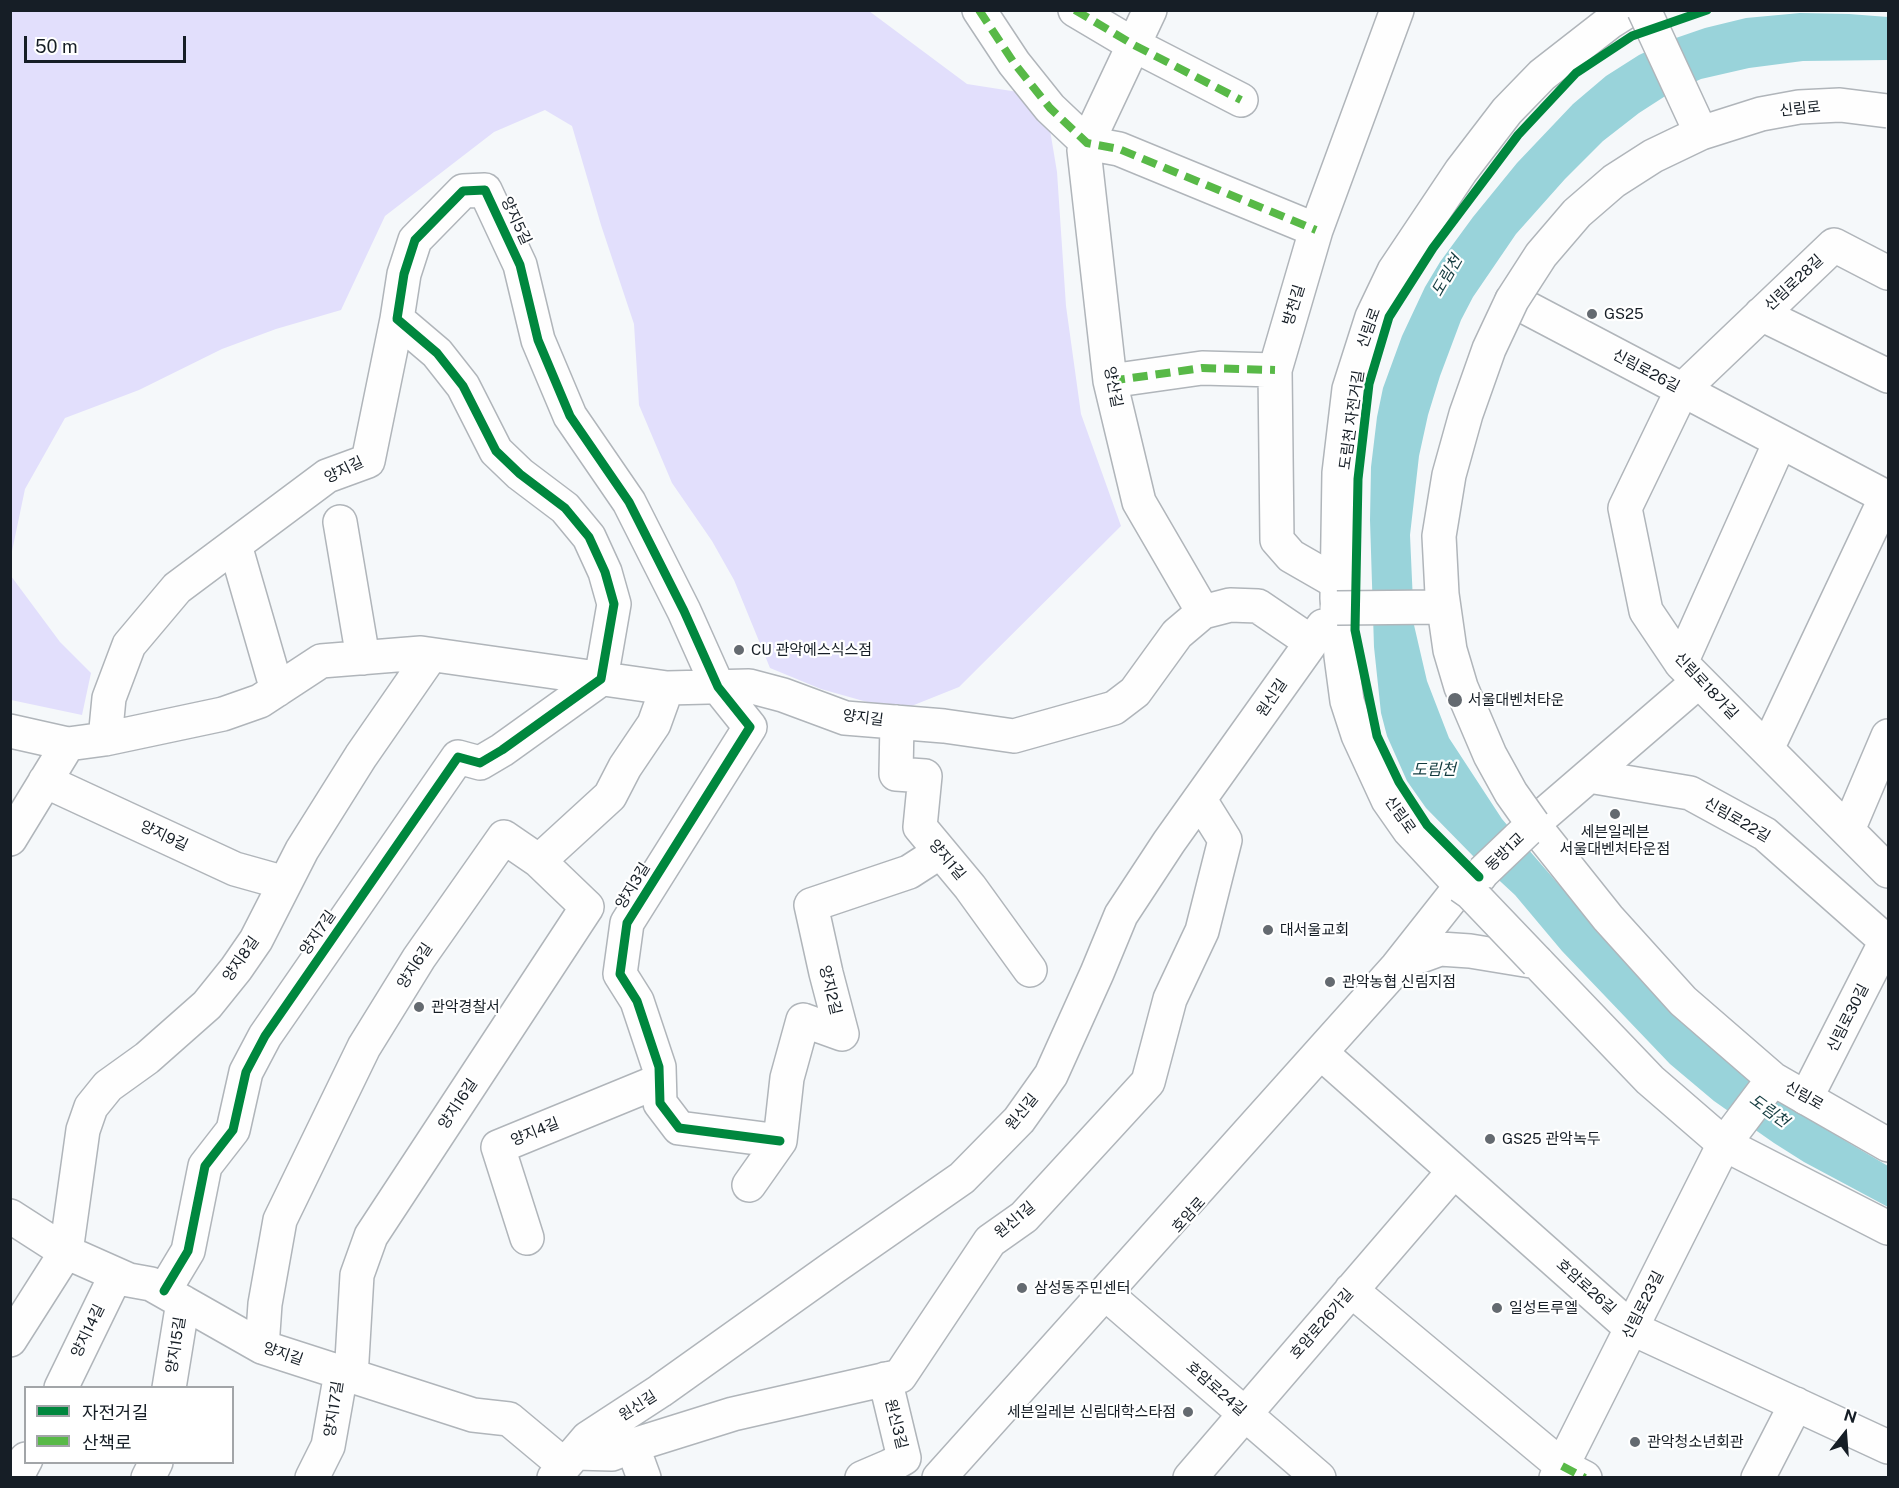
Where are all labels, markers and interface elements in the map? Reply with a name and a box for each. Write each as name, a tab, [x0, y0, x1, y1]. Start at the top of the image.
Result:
scale bar	[27, 24, 189, 62]
text: 50 m	[35, 36, 78, 57]
street label: 신림로	[1778, 98, 1822, 120]
street label: 양지5길	[497, 194, 535, 248]
street label: 신림로28길	[1761, 251, 1827, 315]
water label: 도림천	[1428, 252, 1466, 300]
street label: 방천길	[1279, 283, 1309, 327]
street label: 신림로	[1353, 305, 1385, 351]
place label: GS25	[1604, 305, 1644, 323]
marker: GS25	[1585, 307, 1599, 321]
street label: 신림로26길	[1609, 346, 1683, 396]
street label: 양산길	[1100, 365, 1126, 409]
street label: 도림천 자전거길	[1336, 369, 1368, 471]
street label: 양지길	[321, 453, 367, 487]
place label: CU 관악에스식스점	[751, 641, 872, 659]
marker: CU 관악에스식스점	[732, 643, 746, 657]
street label: 신림로18가길	[1670, 649, 1742, 723]
street label: 원신길	[1253, 676, 1291, 720]
marker: 서울대벤처타운	[1446, 691, 1464, 709]
place label: 서울대벤처타운	[1468, 691, 1565, 709]
street label: 양지길	[841, 707, 885, 729]
water label: 도림천	[1412, 760, 1456, 780]
street label: 신림로	[1381, 793, 1419, 837]
street label: 신림로22길	[1701, 794, 1773, 846]
marker: 세븐일레븐 서울대벤처타운점	[1608, 807, 1622, 821]
street label: 양지9길	[137, 817, 191, 855]
place label: 세븐일레븐 서울대벤처타운점	[1560, 823, 1670, 858]
street label: 동방1교	[1482, 829, 1528, 875]
street label: 양지1길	[925, 836, 969, 884]
street label: 양지3길	[612, 860, 654, 912]
street label: 양지7길	[296, 907, 340, 959]
place label: 대서울교회	[1280, 921, 1349, 939]
marker: 대서울교회	[1261, 923, 1275, 937]
street label: 양지8길	[219, 933, 263, 985]
street label: 양지6길	[394, 940, 436, 992]
street label: 양지2길	[815, 963, 845, 1017]
place label: 관악농협 신림지점	[1342, 973, 1456, 991]
marker: 관악농협 신림지점	[1323, 975, 1337, 989]
street label: 신림로30길	[1823, 981, 1873, 1055]
place label: 관악경찰서	[431, 998, 500, 1016]
marker: 관악경찰서	[412, 1000, 426, 1014]
street label: 양지16길	[435, 1075, 481, 1133]
street label: 신림로	[1782, 1078, 1826, 1114]
street label: 원신길	[1002, 1090, 1042, 1134]
water label: 도림천	[1745, 1090, 1793, 1132]
street label: 양지4길	[508, 1114, 562, 1150]
place label: GS25 관악녹두	[1502, 1130, 1600, 1148]
marker: GS25 관악녹두	[1483, 1132, 1497, 1146]
street label: 호암로	[1168, 1194, 1210, 1236]
street label: 원신1길	[991, 1198, 1039, 1242]
street label: 호암로26길	[1553, 1256, 1619, 1318]
street label: 신림로23길	[1618, 1268, 1668, 1342]
place label: 삼성동주민센터	[1034, 1279, 1131, 1297]
marker: 삼성동주민센터	[1015, 1281, 1029, 1295]
street label: 호암로26가길	[1287, 1285, 1357, 1363]
place label: 일성트루엘	[1509, 1299, 1578, 1317]
street label: 양지14길	[67, 1301, 109, 1361]
marker: 일성트루엘	[1490, 1301, 1504, 1315]
street label: 양지15길	[163, 1315, 189, 1375]
street label: 양지길	[260, 1339, 306, 1369]
street label: 호암로24길	[1182, 1358, 1250, 1420]
street label: 양지17길	[321, 1380, 347, 1438]
legend	[24, 1386, 234, 1464]
street label: 원신길	[616, 1387, 660, 1425]
street label: 원신3길	[881, 1397, 911, 1451]
text: 자전거길	[82, 1402, 148, 1423]
place label: 세븐일레븐 신림대학스타점	[1007, 1403, 1176, 1421]
north arrow	[1815, 1404, 1875, 1464]
marker: 세븐일레븐 신림대학스타점	[1181, 1405, 1195, 1419]
text: N	[1842, 1405, 1859, 1427]
text: 산책로	[82, 1432, 132, 1453]
place label: 관악청소년회관	[1647, 1433, 1744, 1451]
marker: 관악청소년회관	[1628, 1435, 1642, 1449]

